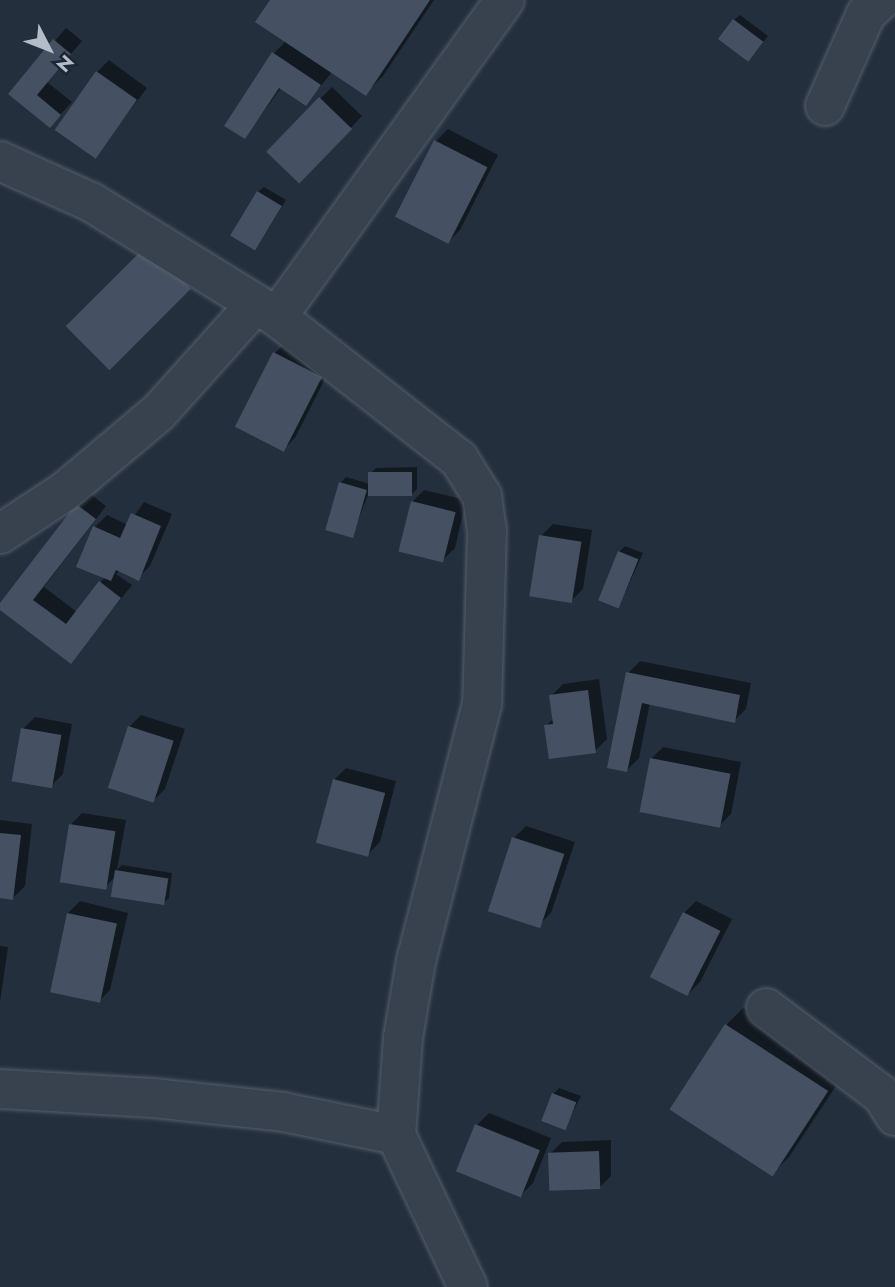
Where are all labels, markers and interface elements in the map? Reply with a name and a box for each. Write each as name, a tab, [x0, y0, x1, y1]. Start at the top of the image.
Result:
north arrow	[14, 14, 84, 84]
text: N	[50, 49, 80, 78]

